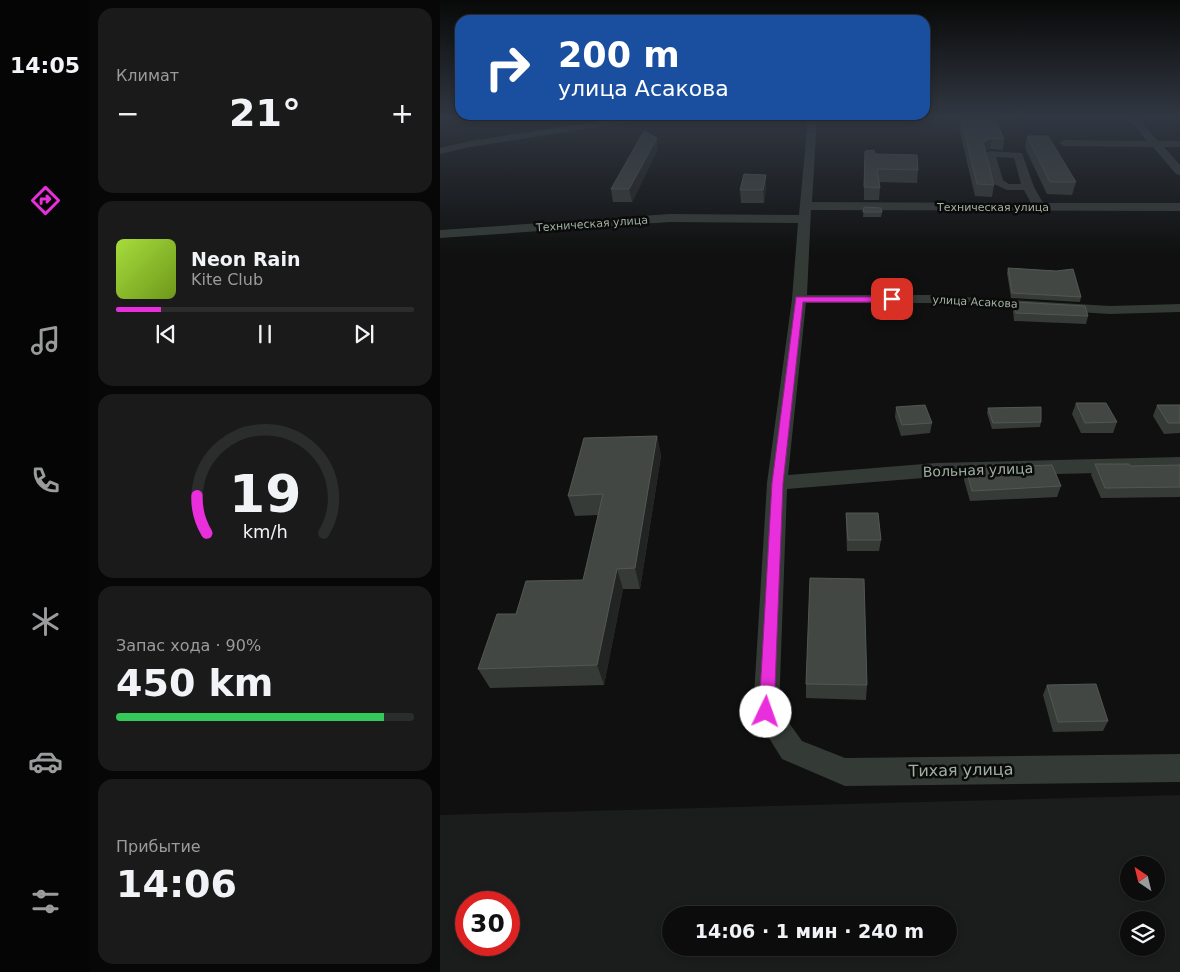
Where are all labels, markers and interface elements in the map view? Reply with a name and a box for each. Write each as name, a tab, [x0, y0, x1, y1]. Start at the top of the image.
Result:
icon: right	[475, 35, 540, 100]
text: 200 m	[558, 35, 680, 75]
text: 14:05	[10, 53, 80, 78]
text: Климат	[116, 66, 179, 85]
text: улица Асакова	[558, 76, 729, 101]
text: 21°	[229, 91, 301, 135]
text: −	[116, 97, 139, 130]
text: +	[391, 97, 414, 130]
icon: directions	[28, 183, 63, 218]
street label: Техническая улица	[936, 201, 1049, 214]
street label: Техническая улица	[535, 214, 648, 234]
text: Neon Rain	[191, 248, 300, 270]
text: Kite Club	[191, 270, 263, 289]
pin	[871, 278, 913, 320]
icon: arrive	[878, 285, 906, 313]
street label: улица Асакова	[932, 293, 1018, 311]
icon: previous	[152, 320, 180, 348]
icon: pause	[251, 320, 279, 348]
icon: next	[350, 320, 378, 348]
icon: music	[28, 323, 63, 358]
street label: Вольная улица	[923, 460, 1033, 480]
icon: phone	[28, 463, 63, 498]
text: 19	[229, 464, 301, 524]
text: km/h	[242, 521, 288, 542]
icon: climate	[28, 604, 63, 639]
text: Запас хода · 90%	[116, 636, 261, 655]
text: 450 km	[116, 661, 273, 705]
position arrow	[739, 685, 791, 737]
icon: car	[28, 744, 63, 779]
street label: Тихая улица	[907, 760, 1014, 780]
text: Прибытие	[116, 837, 201, 856]
north arrow	[1120, 856, 1165, 901]
map controls	[1120, 856, 1165, 956]
text: 14:06	[116, 862, 237, 906]
icon: filters	[28, 884, 63, 919]
speed limit sign: 30	[455, 891, 520, 956]
button: layers	[1120, 911, 1165, 956]
text: 14:06 · 1 мин · 240 m	[695, 920, 924, 942]

